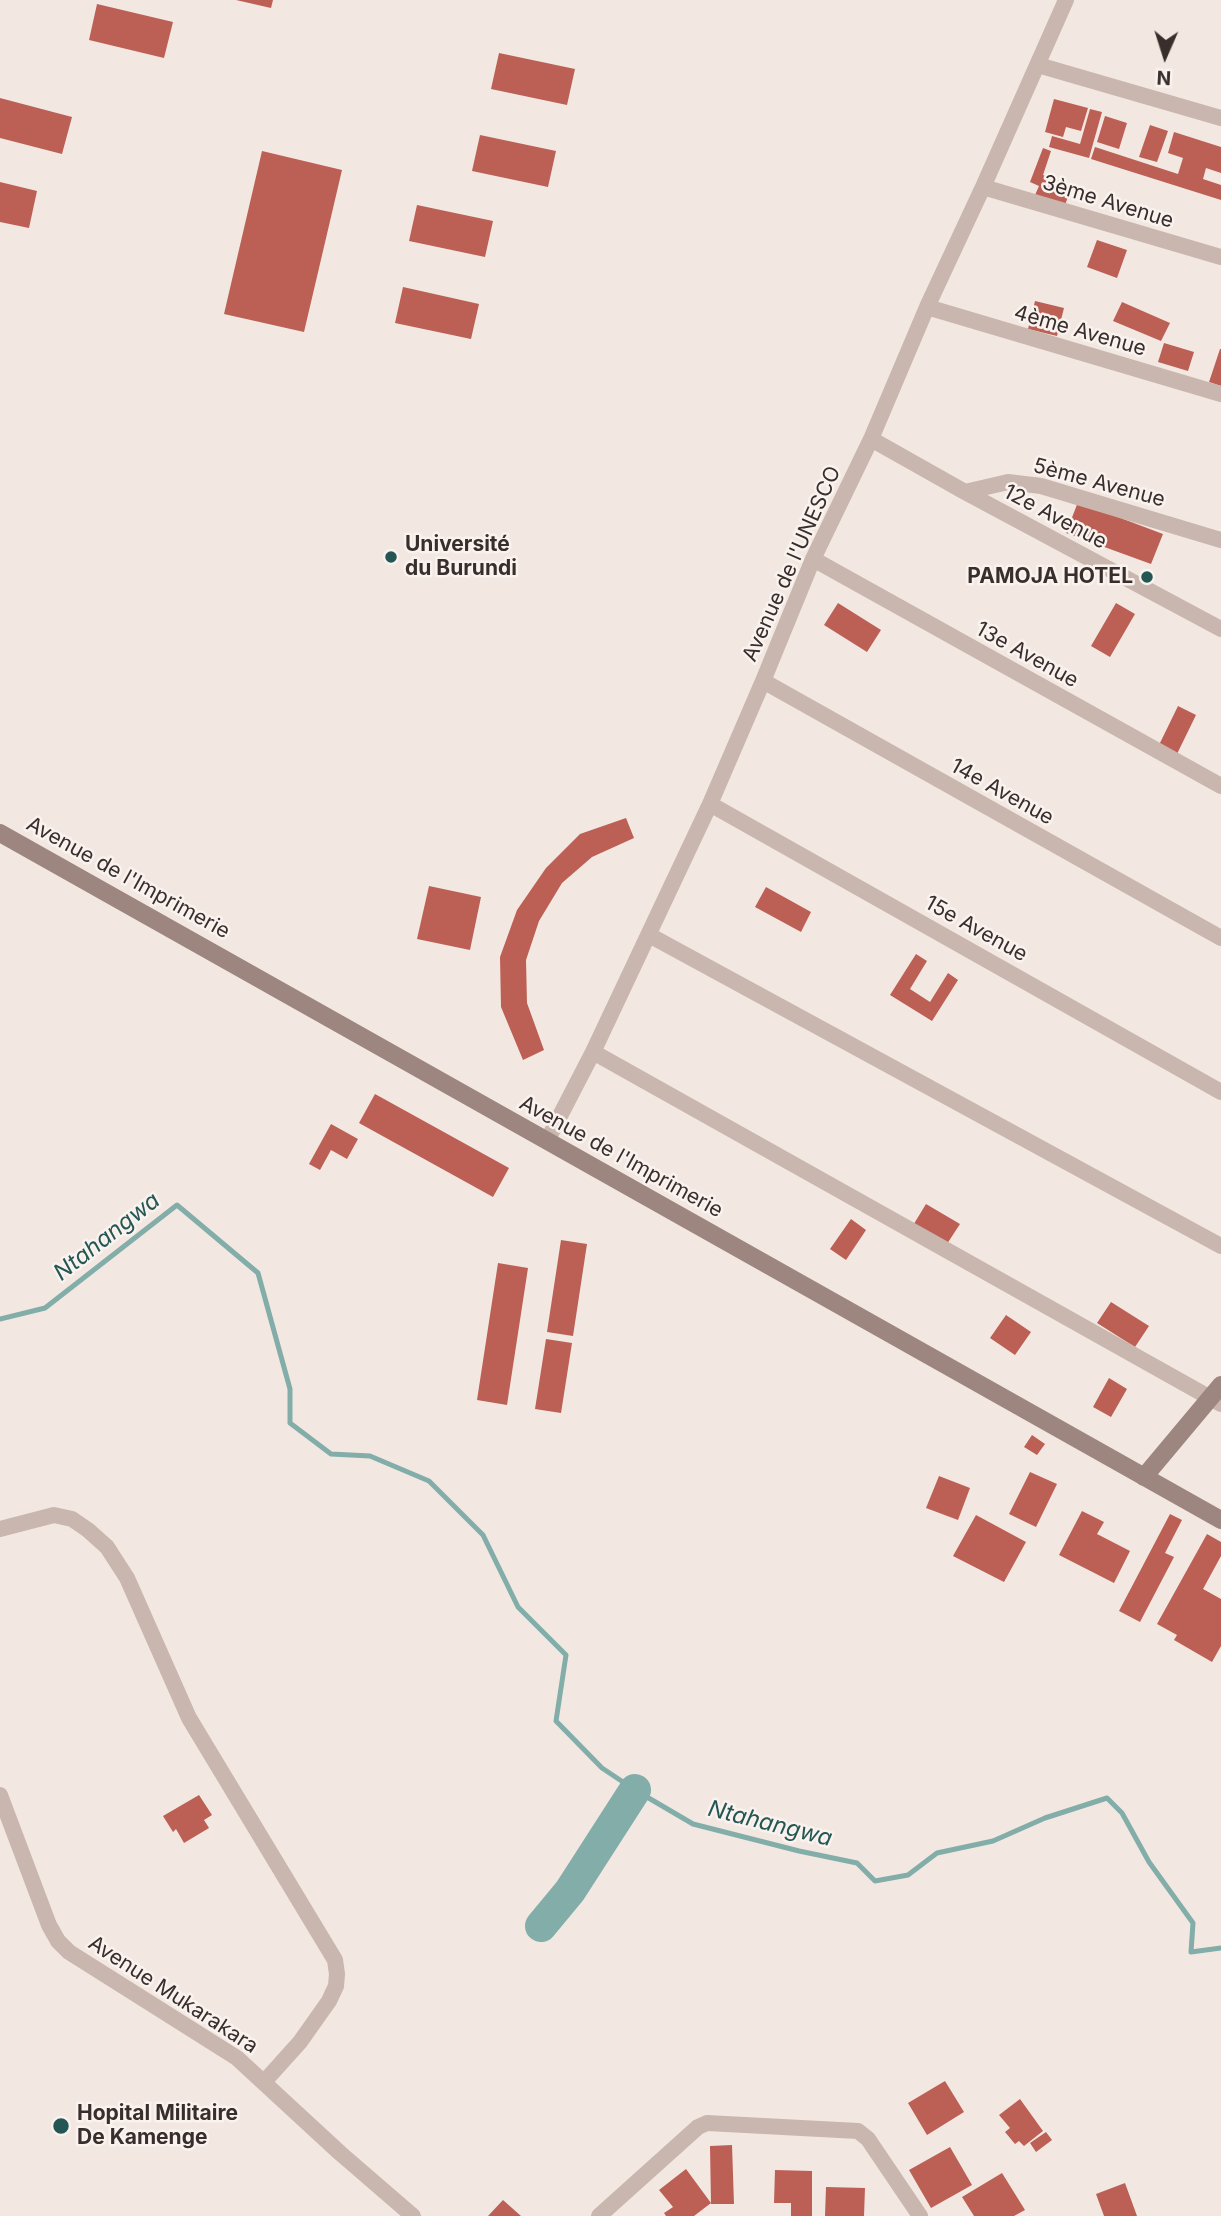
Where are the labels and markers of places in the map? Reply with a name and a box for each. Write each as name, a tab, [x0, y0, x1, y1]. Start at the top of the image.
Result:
place label: Université du Burundi	[405, 532, 517, 582]
marker: Université du Burundi	[383, 549, 399, 565]
place label: PAMOJA HOTEL	[967, 564, 1133, 590]
marker: PAMOJA HOTEL	[1139, 569, 1155, 585]
place label: Hopital Militaire De Kamenge	[77, 2101, 238, 2151]
marker: Hopital Militaire De Kamenge	[51, 2116, 71, 2136]

